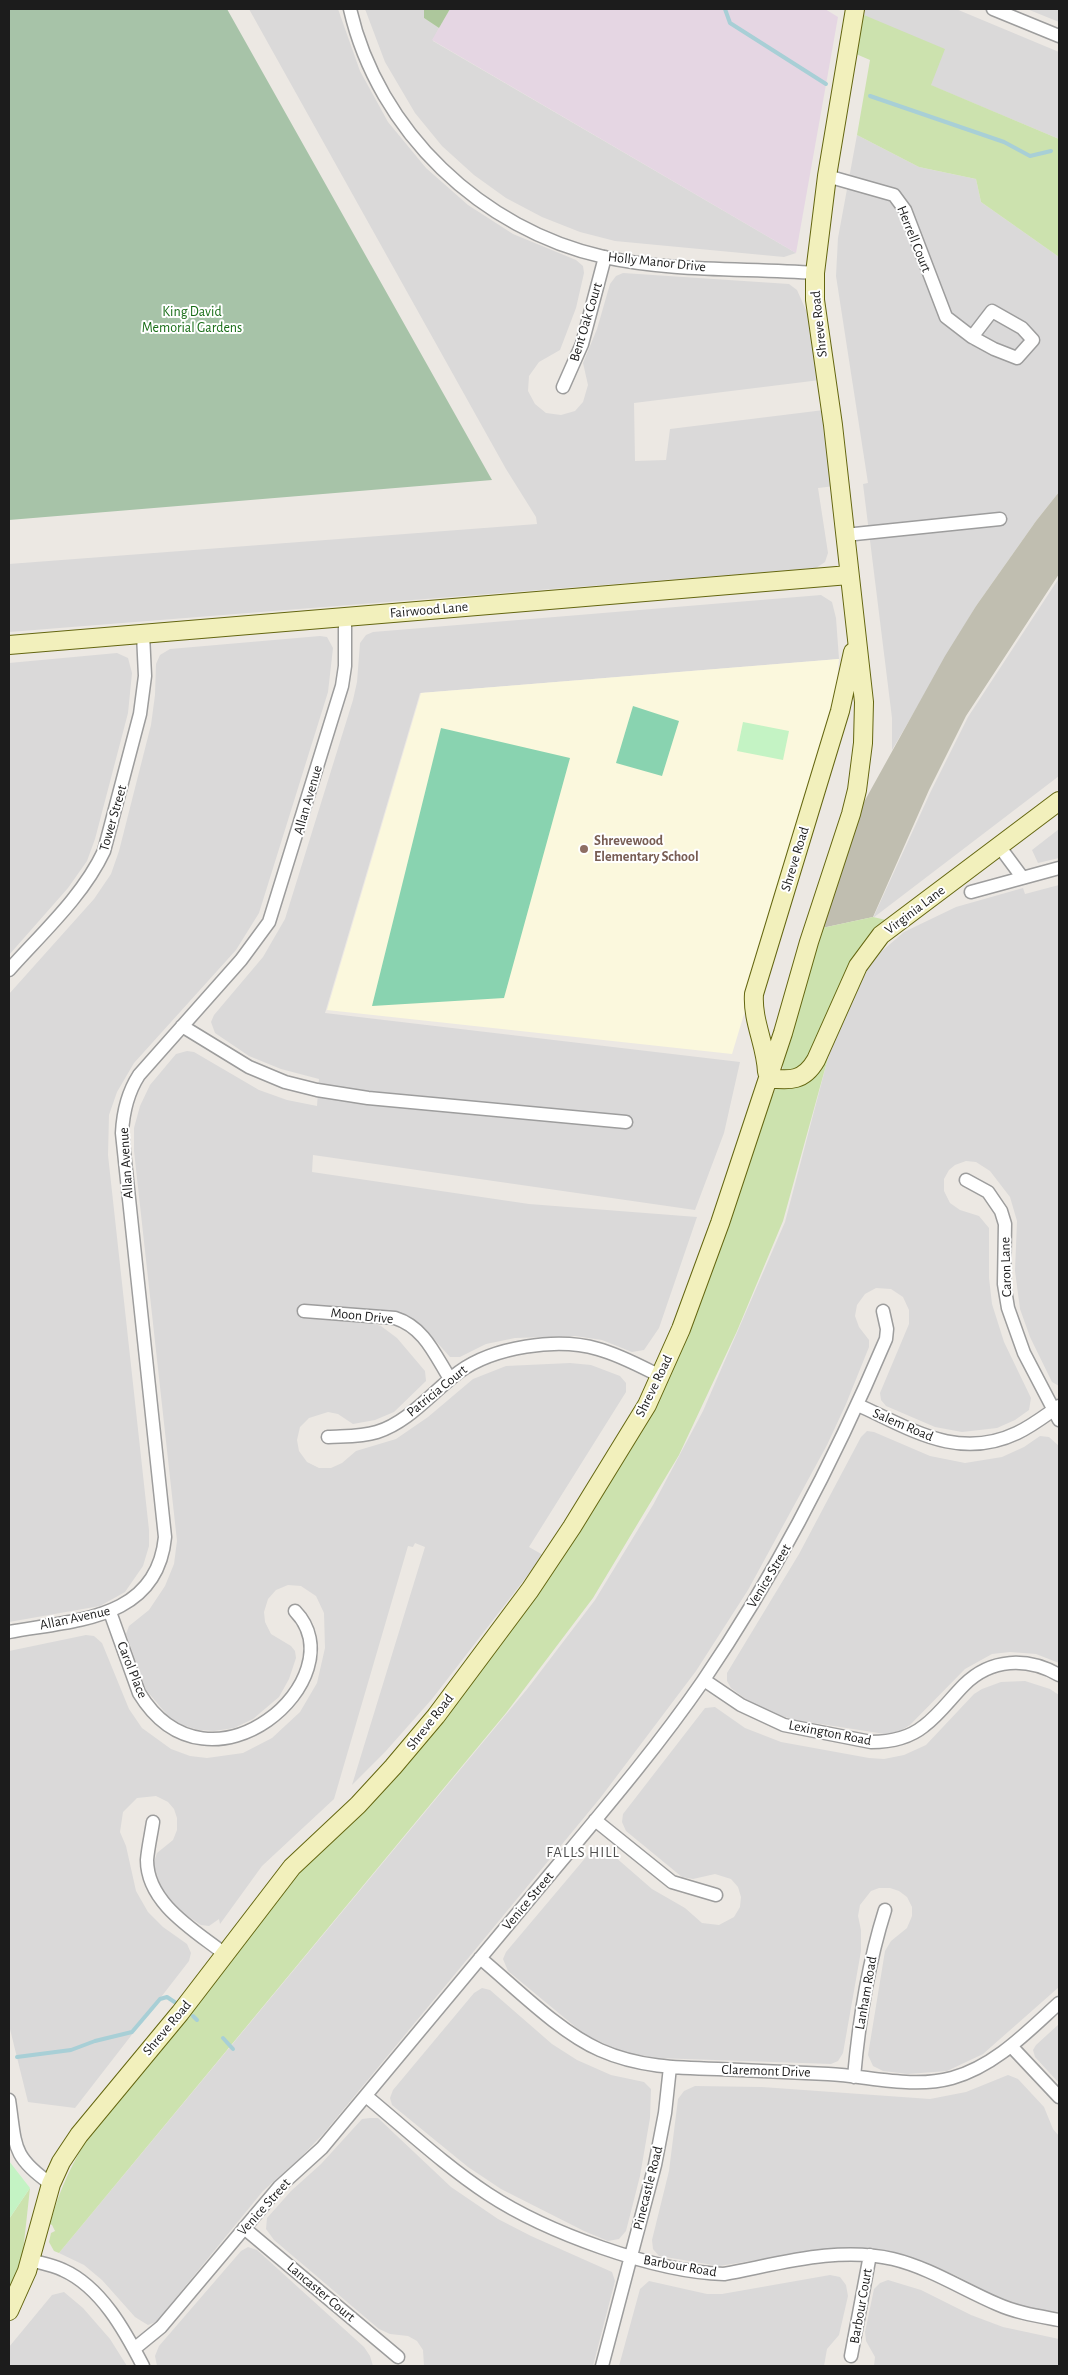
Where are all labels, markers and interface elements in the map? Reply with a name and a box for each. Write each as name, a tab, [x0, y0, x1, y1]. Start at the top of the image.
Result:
street label: Herrell Court	[893, 203, 935, 275]
street label: Holly Manor Drive	[607, 248, 707, 276]
street label: Bent Oak Court	[566, 280, 606, 364]
street label: Shreve Road	[807, 290, 831, 358]
park label: King David Memorial Gardens	[142, 304, 242, 336]
street label: Fairwood Lane	[389, 598, 469, 622]
street label: Allan Avenue	[290, 763, 326, 837]
street label: Tower Street	[96, 783, 130, 853]
street label: Shreve Road	[777, 825, 813, 893]
place label: Shrevewood Elementary School	[594, 833, 699, 866]
marker: Shrevewood Elementary School	[578, 843, 590, 855]
street label: Virginia Lane	[882, 882, 948, 938]
street label: Allan Avenue	[115, 1127, 137, 1199]
street label: Caron Lane	[997, 1237, 1015, 1297]
street label: Moon Drive	[330, 1304, 394, 1328]
street label: Shreve Road	[632, 1352, 676, 1420]
street label: Patricia Court	[403, 1361, 471, 1421]
street label: Salem Road	[870, 1405, 936, 1445]
street label: Venice Street	[743, 1541, 795, 1611]
street label: Allan Avenue	[38, 1602, 112, 1634]
street label: Carol Place	[113, 1639, 151, 1701]
street label: Shreve Road	[403, 1690, 457, 1754]
street label: Lexington Road	[787, 1717, 873, 1749]
district label: FALLS HILL	[545, 1843, 621, 1861]
street label: Venice Street	[499, 1868, 557, 1934]
street label: Lanham Road	[851, 1955, 881, 2031]
street label: Shreve Road	[139, 1997, 195, 2059]
street label: Claremont Drive	[721, 2061, 811, 2081]
street label: Pinecastle Road	[629, 2144, 667, 2232]
street label: Venice Street	[234, 2175, 294, 2239]
street label: Barbour Road	[642, 2251, 718, 2281]
street label: Lancaster Court	[284, 2259, 358, 2325]
street label: Barbour Court	[846, 2267, 876, 2345]

